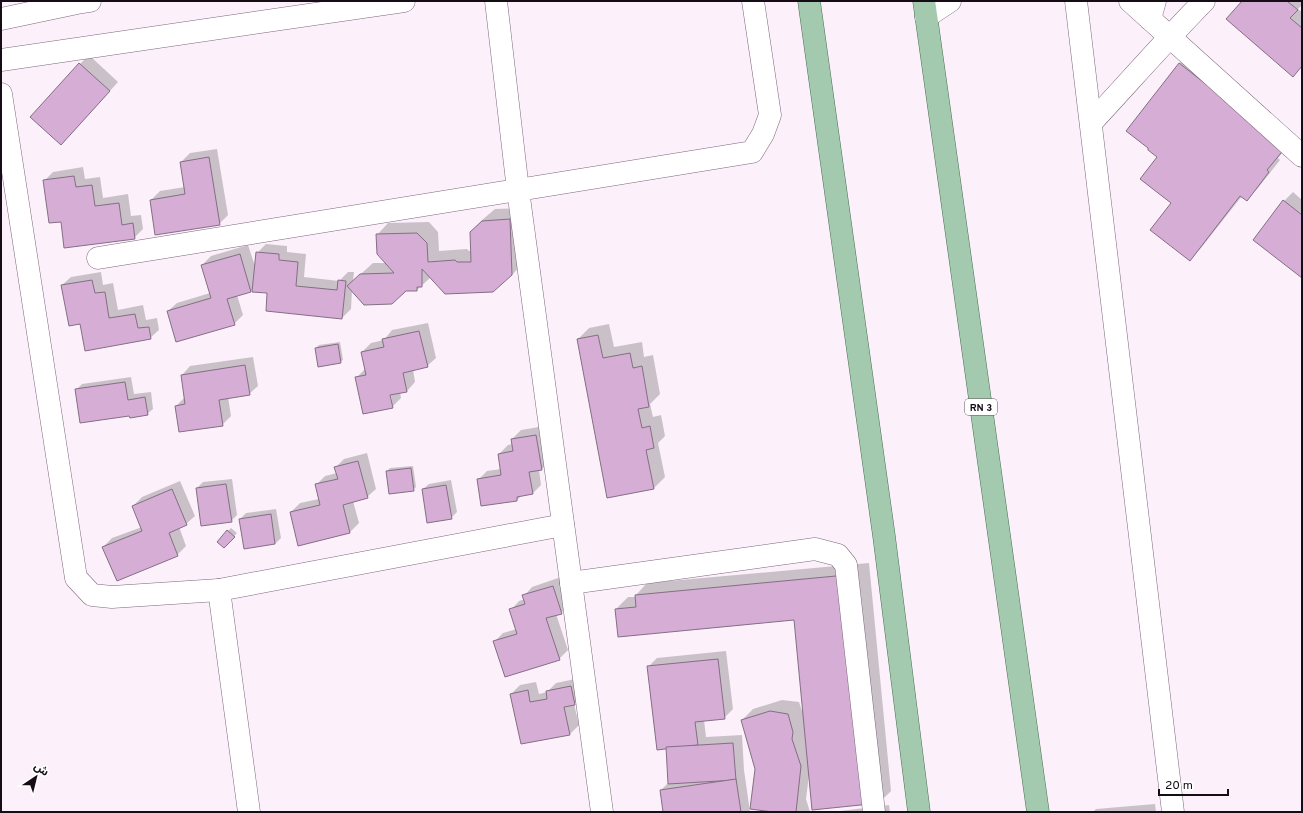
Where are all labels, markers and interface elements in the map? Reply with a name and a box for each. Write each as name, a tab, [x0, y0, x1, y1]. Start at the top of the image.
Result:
road number: RN 3	[965, 399, 997, 415]
north arrow	[16, 757, 56, 797]
text: ش	[31, 760, 51, 780]
scale bar	[1159, 771, 1228, 797]
text: 20 m	[1165, 778, 1193, 794]

